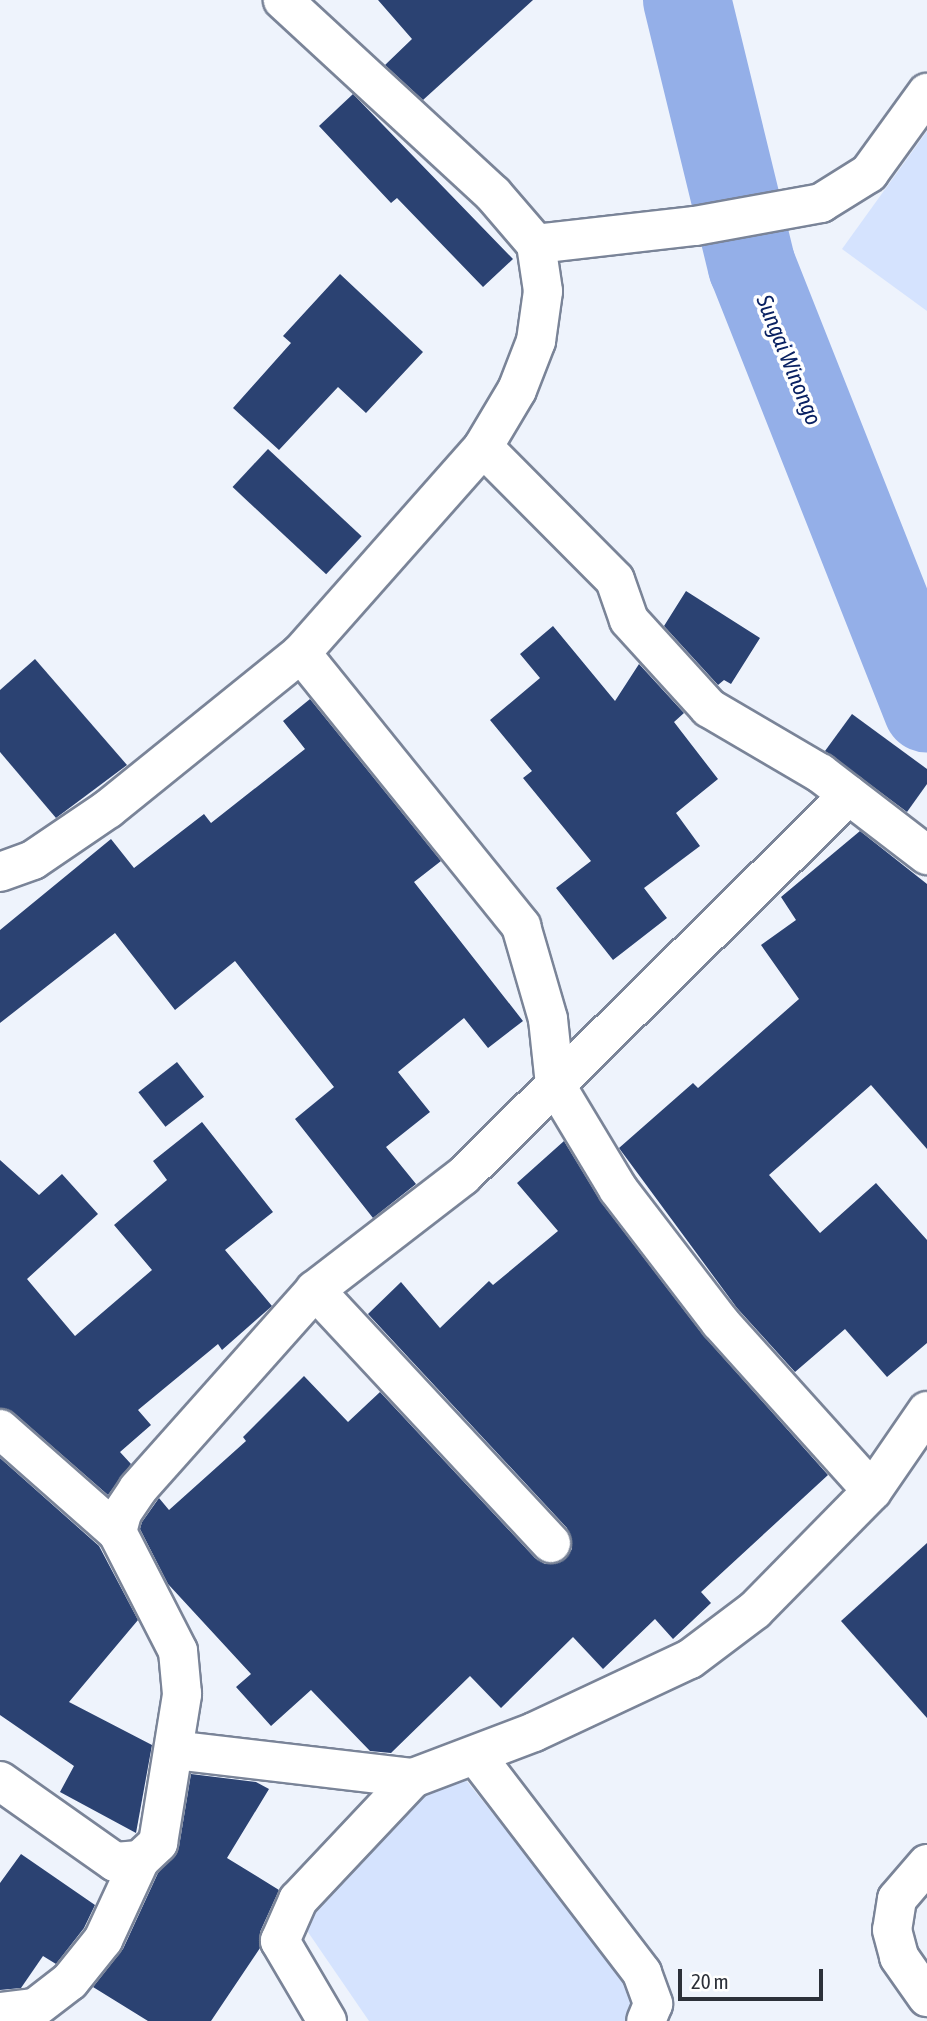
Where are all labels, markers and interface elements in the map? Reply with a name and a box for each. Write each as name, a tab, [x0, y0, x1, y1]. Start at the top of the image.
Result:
water label: Sungai Winongo	[750, 291, 828, 429]
scale bar	[682, 1954, 827, 1998]
text: 20 m	[691, 1969, 729, 1993]

